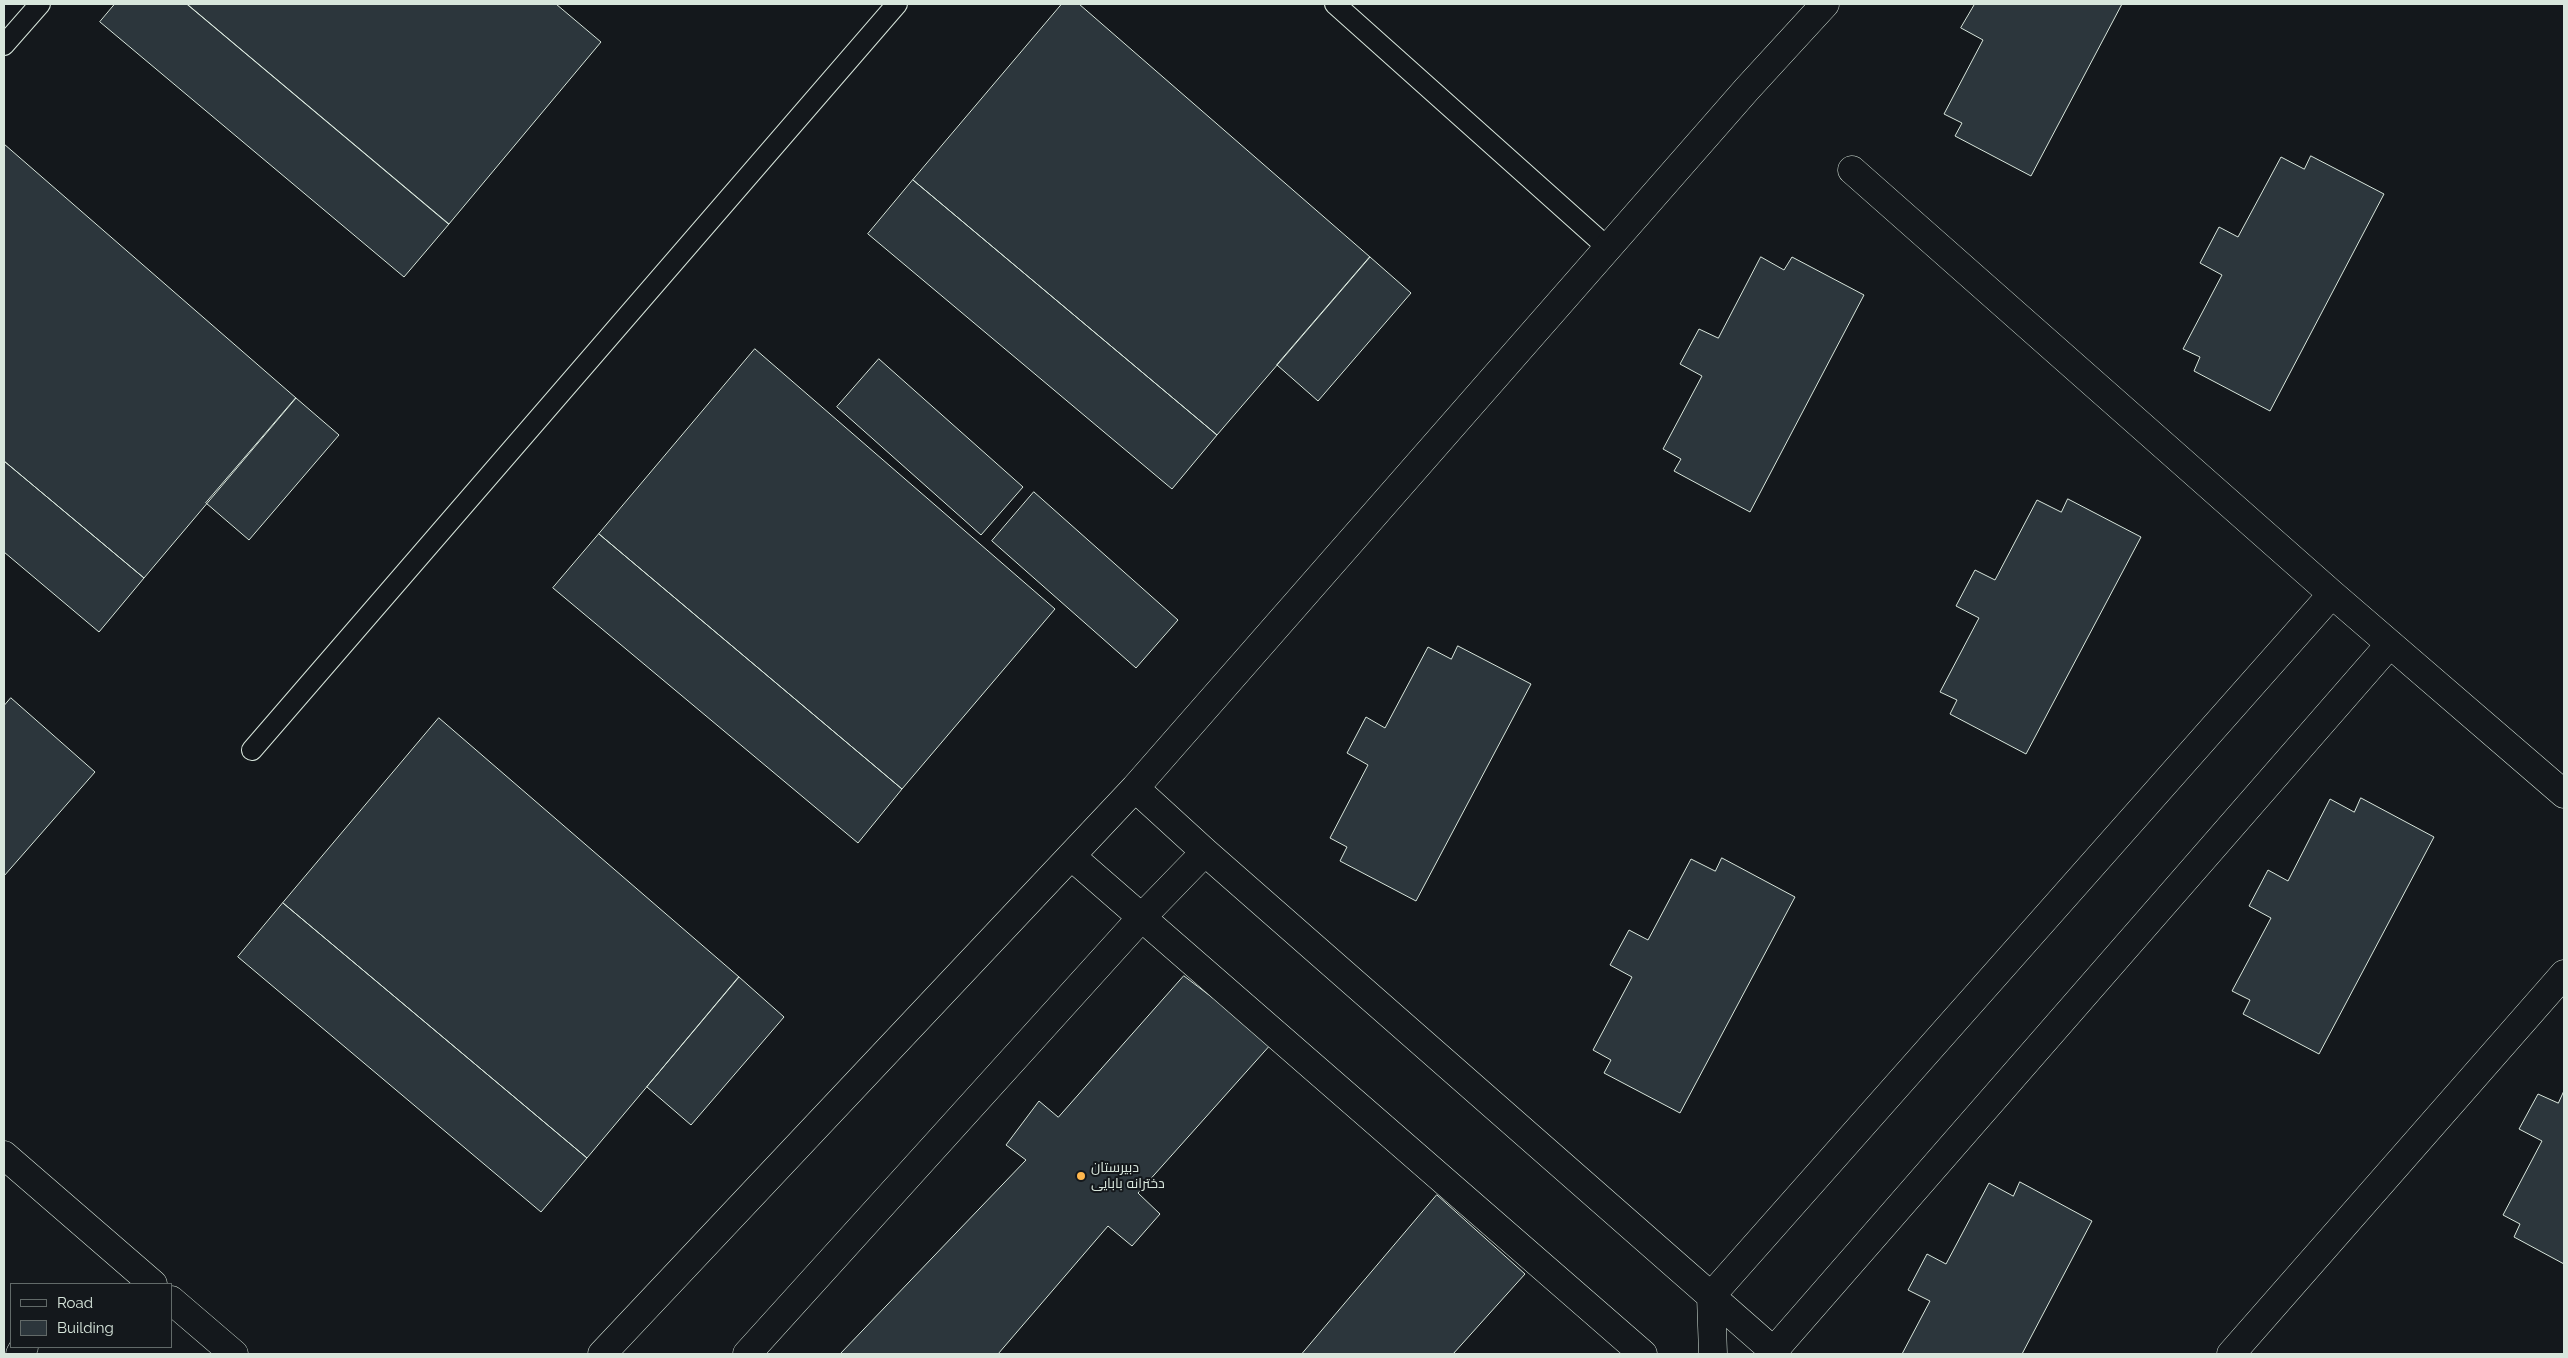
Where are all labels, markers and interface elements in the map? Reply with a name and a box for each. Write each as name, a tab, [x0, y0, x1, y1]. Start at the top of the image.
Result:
place label: دبیرستان دخترانه بابایی	[1091, 1160, 1165, 1192]
marker: دبیرستان دخترانه بابایی	[1075, 1170, 1087, 1182]
legend	[10, 1283, 172, 1348]
text: Road	[57, 1294, 93, 1312]
text: Building	[57, 1319, 114, 1337]

